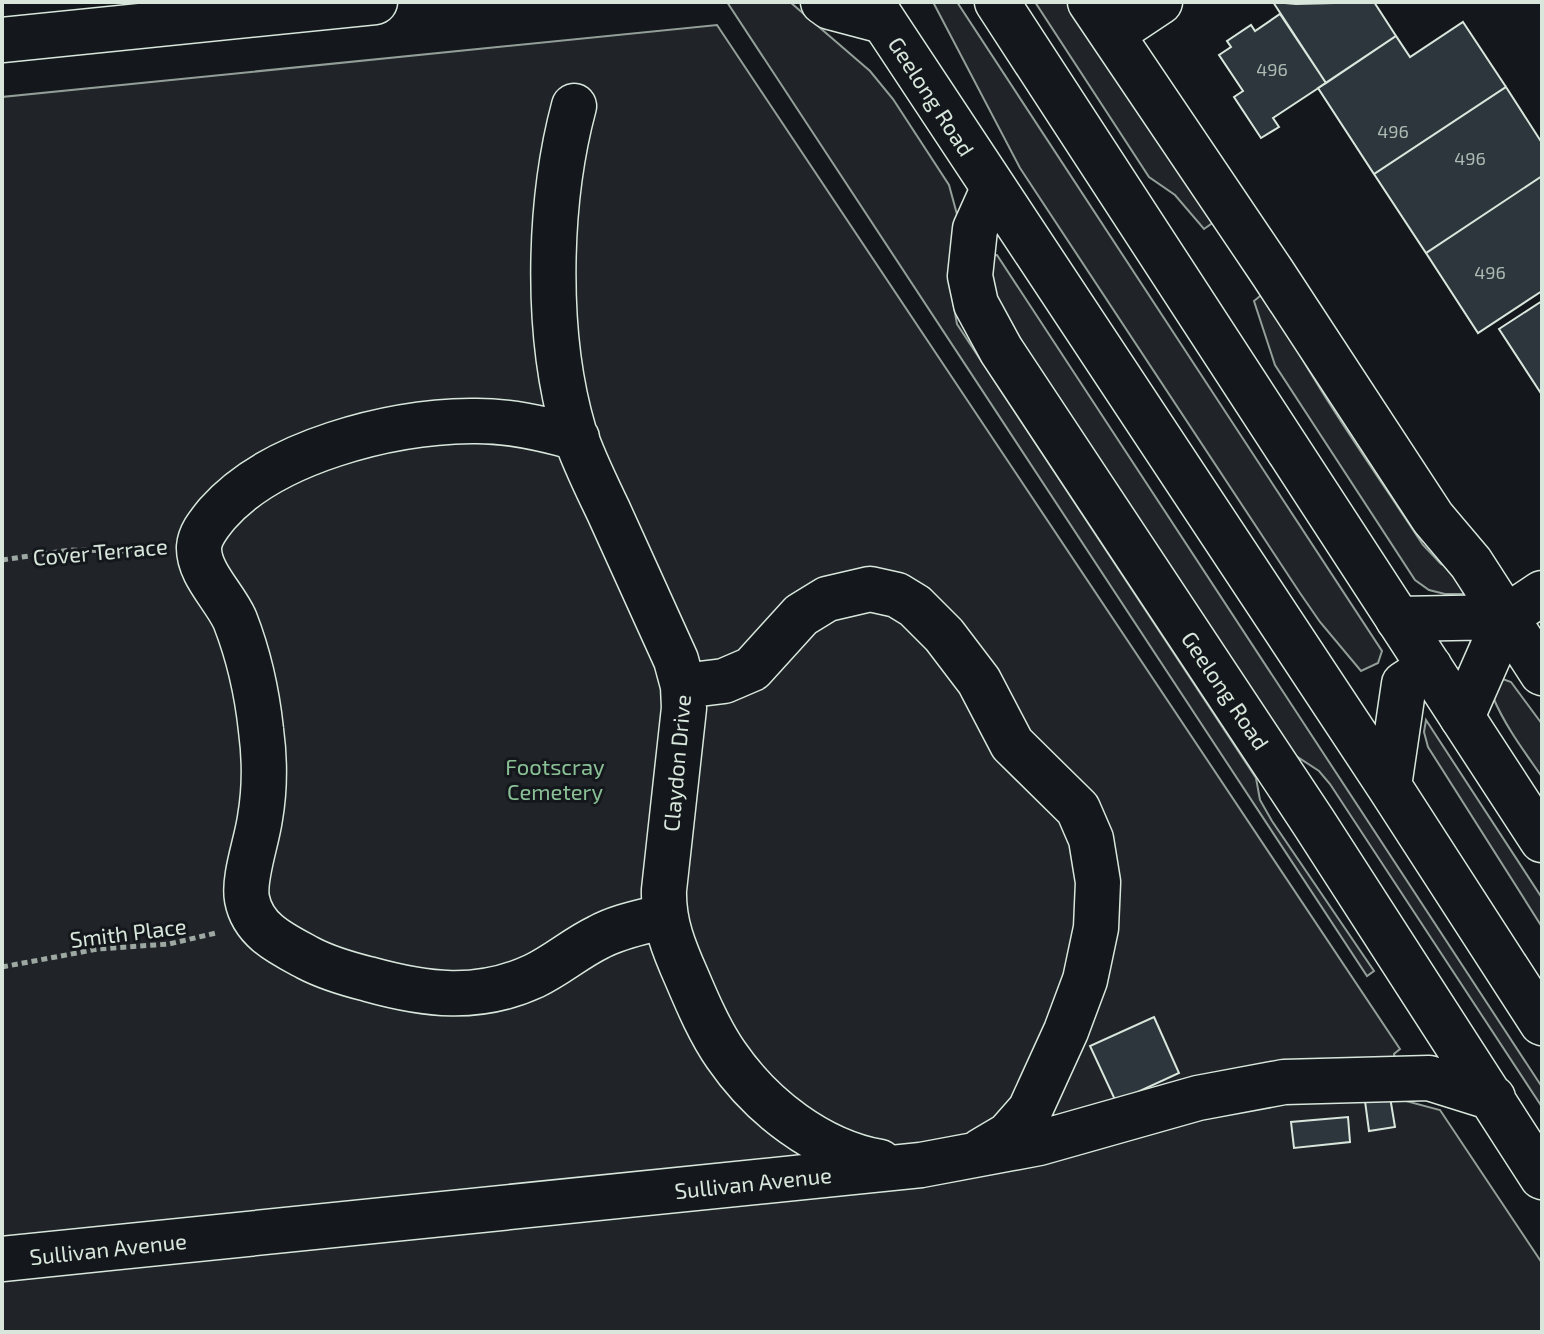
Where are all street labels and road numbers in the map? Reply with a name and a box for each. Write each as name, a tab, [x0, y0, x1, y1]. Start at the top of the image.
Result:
street label: Geelong Road	[884, 31, 980, 161]
street label: Cover Terrace	[31, 532, 169, 570]
street label: Geelong Road	[1177, 626, 1275, 754]
street label: Claydon Drive	[657, 693, 695, 833]
street label: Smith Place	[68, 912, 188, 952]
street label: Sullivan Avenue	[673, 1161, 833, 1203]
street label: Sullivan Avenue	[28, 1227, 188, 1269]

